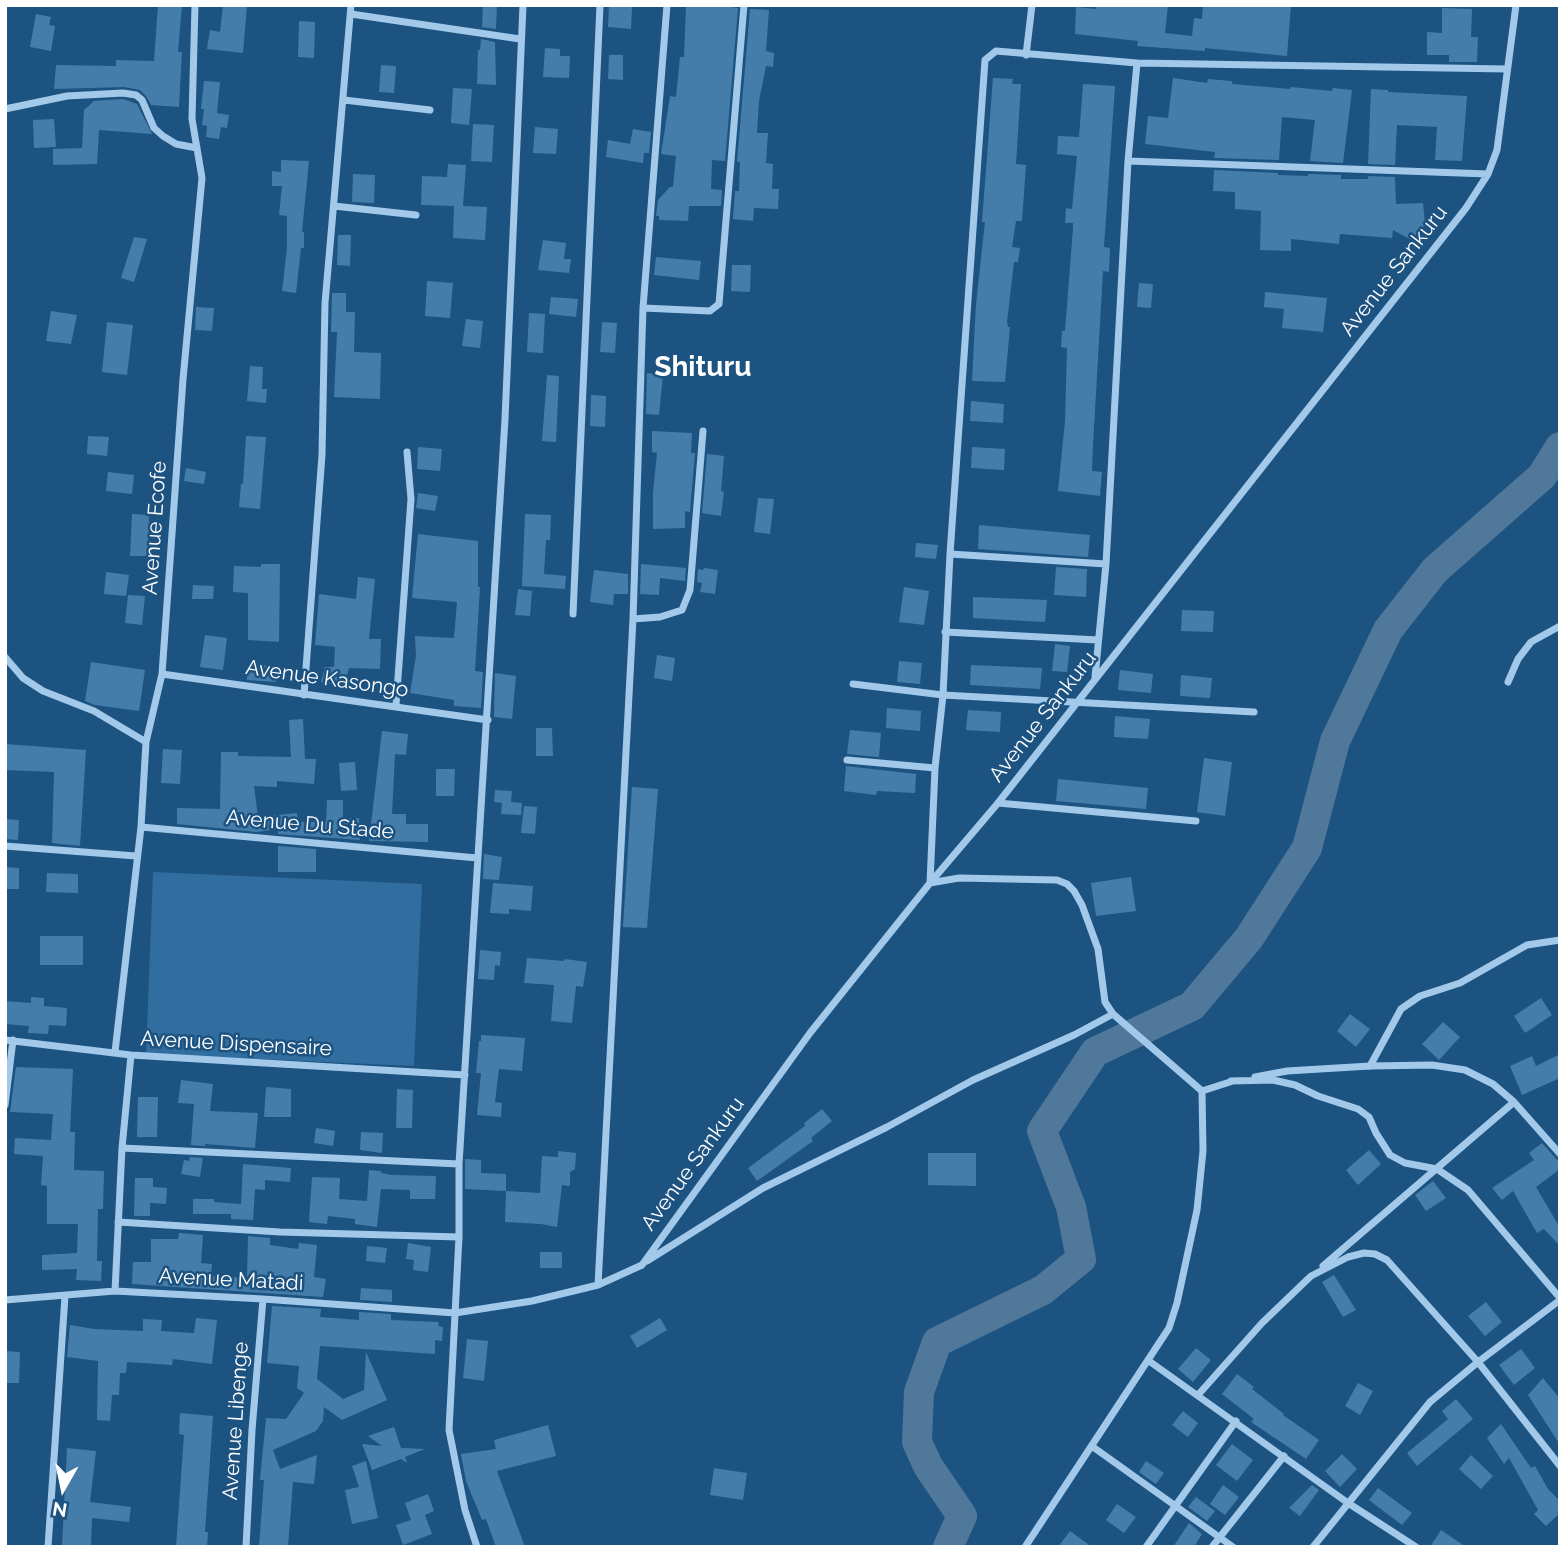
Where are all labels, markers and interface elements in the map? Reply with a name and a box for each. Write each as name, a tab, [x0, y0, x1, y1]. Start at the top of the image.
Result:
street label: Avenue Sankuru	[1335, 201, 1453, 341]
district label: Shituru	[654, 351, 752, 385]
street label: Avenue Ecofe	[138, 460, 172, 596]
street label: Avenue Sankuru	[984, 647, 1102, 787]
street label: Avenue Kasongo	[244, 655, 410, 703]
street label: Avenue Du Stade	[225, 805, 395, 845]
street label: Avenue Dispensaire	[140, 1026, 332, 1062]
street label: Avenue Sankuru	[636, 1092, 750, 1236]
street label: Avenue Matadi	[158, 1264, 304, 1296]
street label: Avenue Libenge	[218, 1341, 254, 1501]
north arrow	[28, 1454, 98, 1524]
text: N	[51, 1498, 69, 1522]

